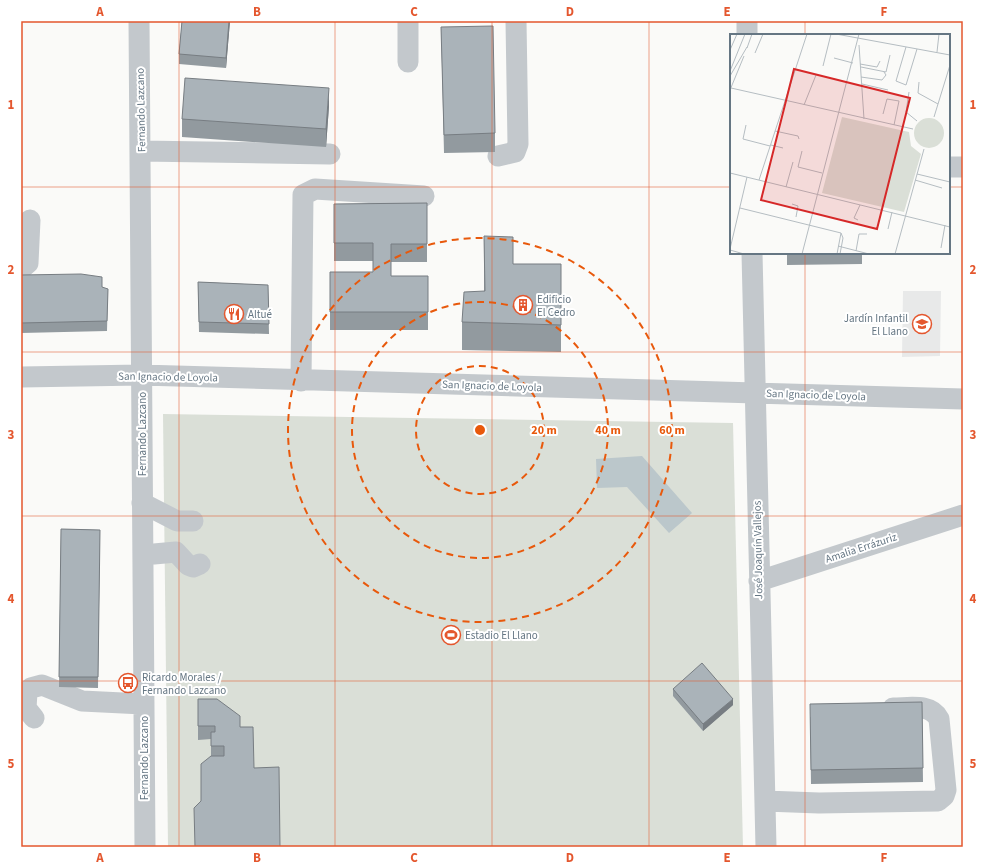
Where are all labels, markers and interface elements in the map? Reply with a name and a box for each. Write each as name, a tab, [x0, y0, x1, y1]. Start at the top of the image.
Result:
text: A	[95, 3, 104, 21]
text: B	[253, 3, 261, 21]
text: C	[410, 3, 418, 21]
text: D	[566, 3, 574, 21]
text: E	[723, 3, 731, 21]
text: F	[881, 3, 888, 21]
inset map	[730, 34, 950, 254]
street label: Fernando Lazcano	[133, 68, 149, 152]
text: 1	[8, 96, 15, 114]
text: 1	[970, 96, 977, 114]
text: 2	[8, 261, 15, 279]
text: 2	[970, 261, 977, 279]
place label: Edificio El Cedro	[537, 292, 575, 320]
building icon: Edificio El Cedro	[512, 294, 534, 316]
restaurant icon: Altué	[223, 303, 245, 325]
place label: Altué	[248, 307, 272, 322]
place label: Jardín Infantil El Llano	[844, 311, 908, 339]
school or university icon: Jardín Infantil El Llano	[911, 313, 933, 335]
street label: San Ignacio de Loyola	[118, 369, 218, 385]
street label: San Ignacio de Loyola	[442, 377, 542, 395]
street label: San Ignacio de Loyola	[766, 386, 866, 404]
street label: Fernando Lazcano	[135, 392, 150, 476]
text: 20 m	[531, 422, 557, 439]
text: 40 m	[595, 422, 621, 439]
text: 60 m	[659, 422, 685, 439]
centre of rings	[473, 423, 487, 437]
text: 3	[8, 426, 15, 444]
text: 3	[970, 426, 977, 444]
street label: José Joaquín Vallejos	[750, 500, 766, 599]
street label: Amalia Errázuriz	[823, 529, 899, 567]
text: 4	[8, 590, 15, 608]
text: 4	[970, 590, 977, 608]
sports icon: Estadio El Llano	[440, 624, 462, 646]
place label: Estadio El Llano	[465, 628, 538, 643]
place label: Ricardo Morales / Fernando Lazcano	[142, 670, 226, 698]
bus stop icon: Ricardo Morales / Fernando Lazcano	[117, 672, 139, 694]
street label: Fernando Lazcano	[137, 716, 152, 800]
text: 5	[8, 755, 15, 773]
text: 5	[970, 755, 977, 773]
text: A	[95, 849, 104, 867]
text: B	[253, 849, 261, 867]
text: C	[410, 849, 418, 867]
text: D	[566, 849, 574, 867]
text: E	[723, 849, 731, 867]
text: F	[881, 849, 888, 867]

